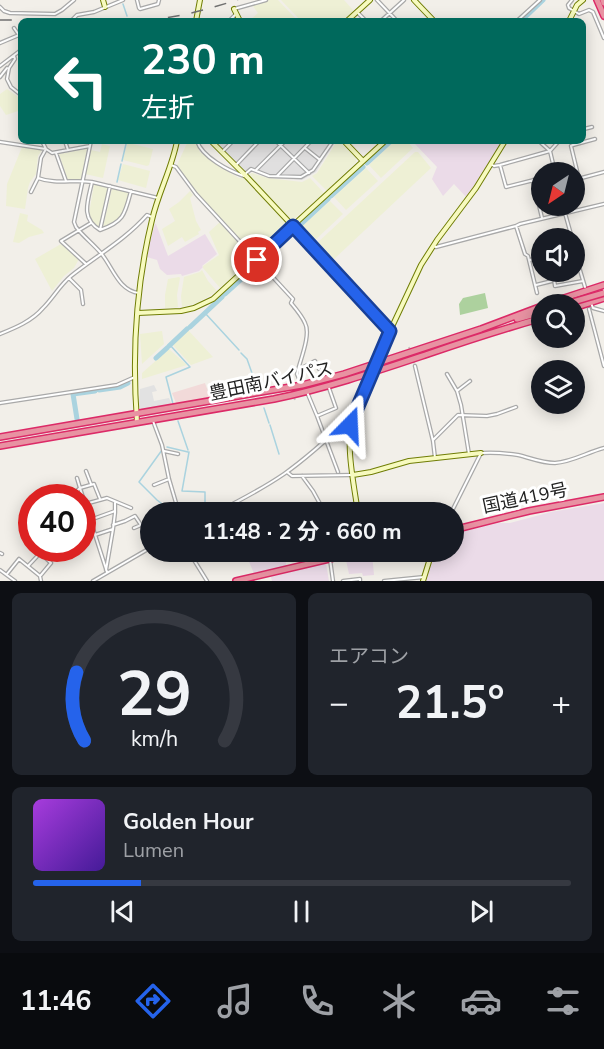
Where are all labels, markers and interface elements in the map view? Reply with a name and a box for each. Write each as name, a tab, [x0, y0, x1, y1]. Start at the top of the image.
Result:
text: 230 m	[141, 32, 265, 89]
icon: left	[42, 42, 120, 120]
text: 左折	[141, 90, 195, 127]
north arrow	[531, 162, 585, 216]
map controls	[531, 162, 585, 414]
button: sound	[531, 228, 585, 282]
pin	[231, 234, 282, 285]
icon: arrive	[240, 243, 273, 276]
button: search	[531, 294, 585, 348]
street label: 豊田南バイパス	[207, 356, 335, 406]
button: layers	[531, 360, 585, 414]
position arrow	[318, 393, 382, 457]
street label: 国道419号	[480, 477, 570, 519]
speed limit sign: 40	[18, 484, 96, 562]
text: 11:48 · 2 分 · 660 m	[203, 517, 401, 547]
text: エアコン	[329, 643, 409, 670]
text: 29	[117, 652, 191, 737]
text: 21.5°	[395, 673, 505, 734]
text: −	[329, 681, 349, 726]
text: +	[551, 681, 571, 726]
text: km/h	[130, 724, 178, 754]
text: Golden Hour	[123, 807, 254, 837]
text: Lumen	[123, 837, 184, 864]
icon: previous	[106, 895, 139, 928]
icon: pause	[285, 895, 318, 928]
icon: next	[465, 895, 498, 928]
icon: directions	[132, 980, 174, 1022]
icon: music	[214, 980, 256, 1022]
icon: phone	[296, 980, 338, 1022]
icon: climate	[378, 980, 420, 1022]
icon: car	[460, 980, 502, 1022]
icon: filters	[542, 980, 584, 1022]
text: 11:46	[20, 983, 92, 1020]

